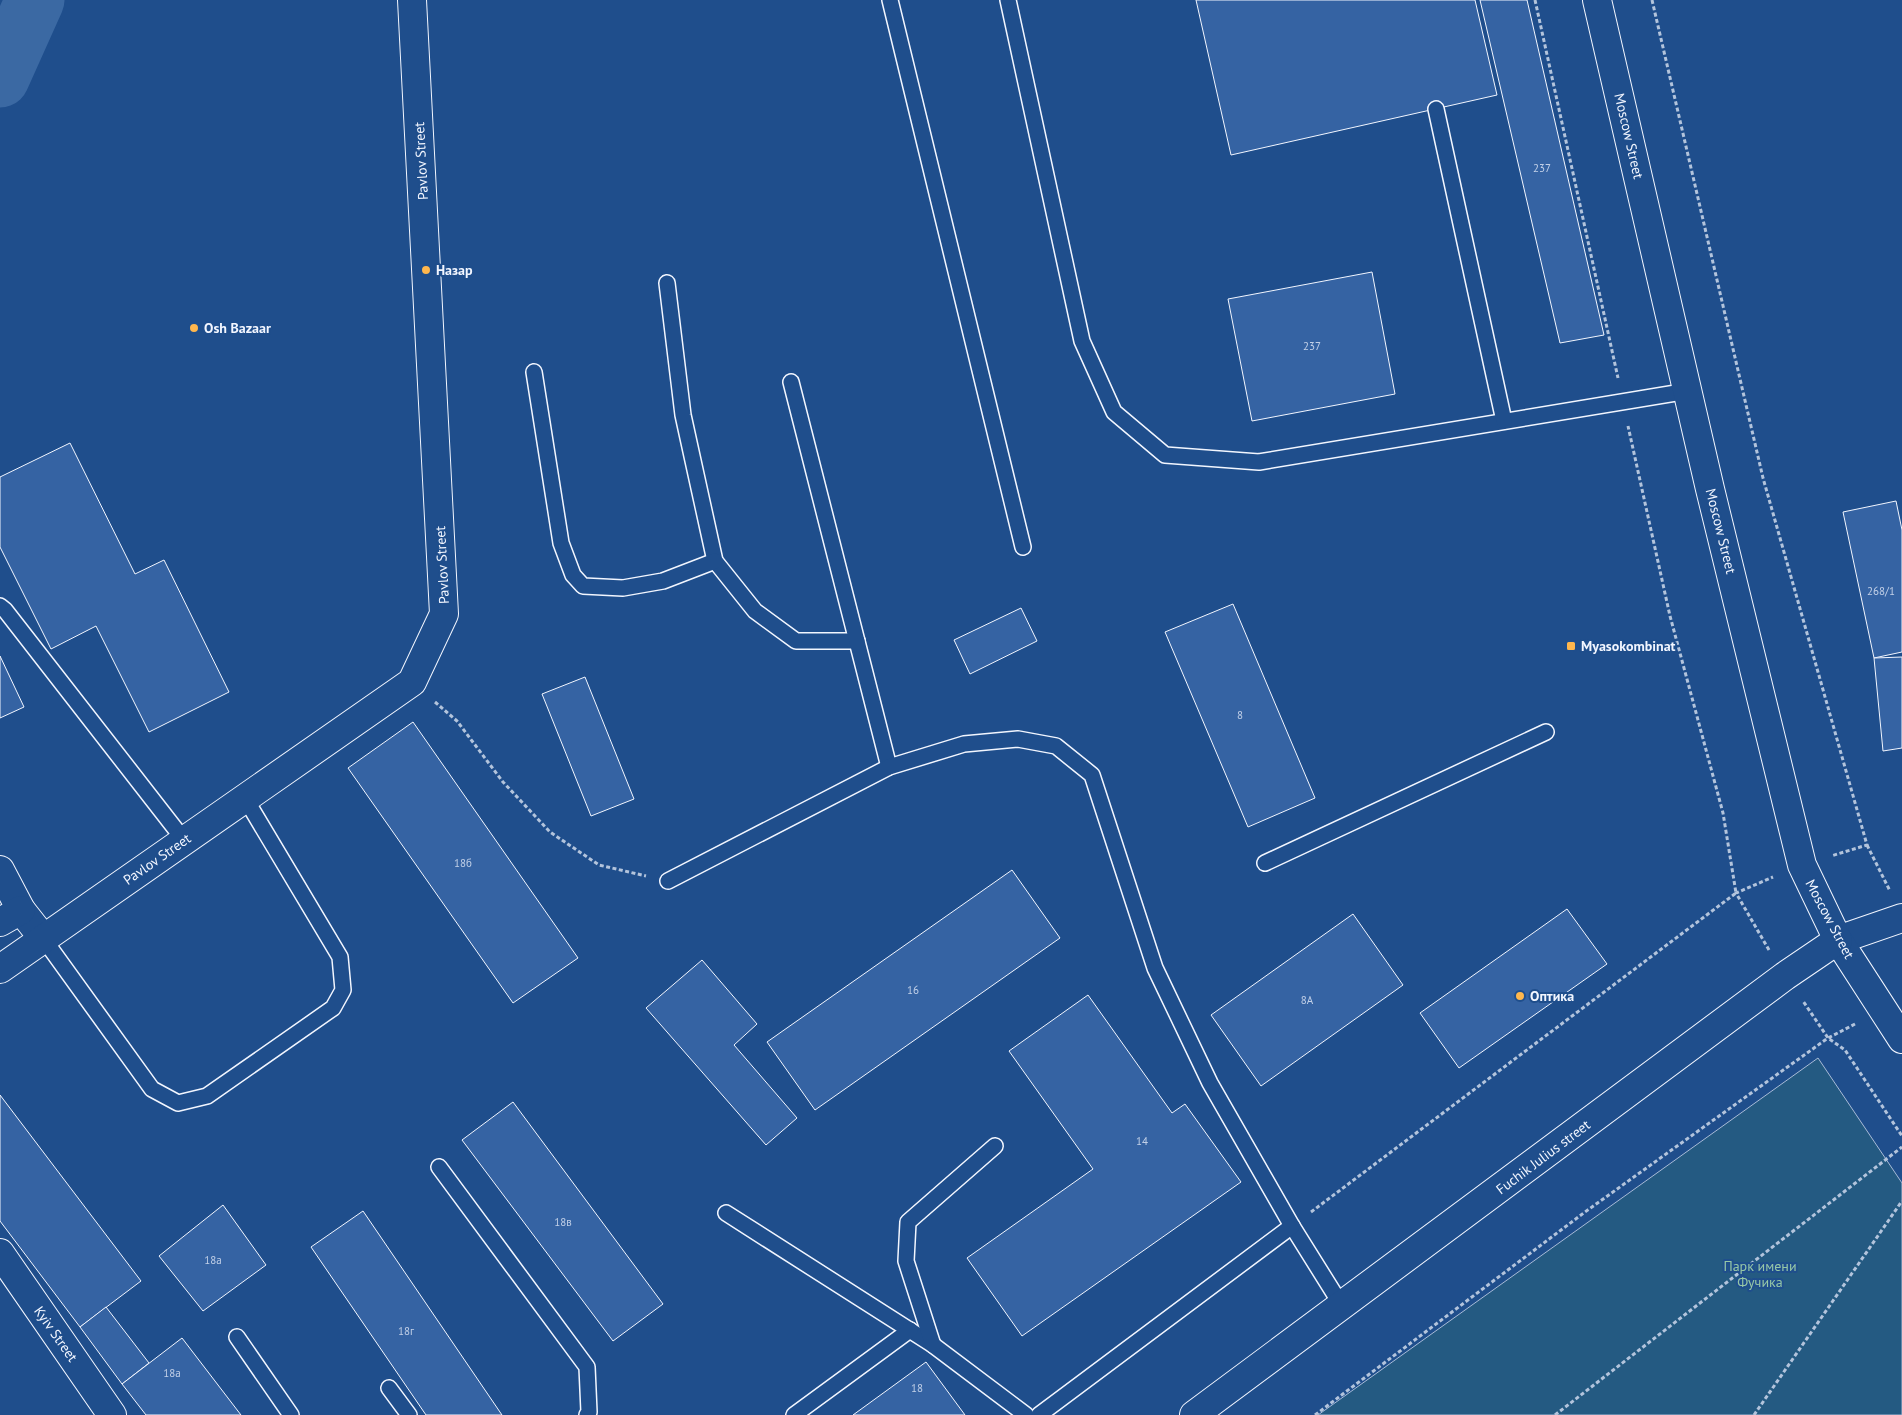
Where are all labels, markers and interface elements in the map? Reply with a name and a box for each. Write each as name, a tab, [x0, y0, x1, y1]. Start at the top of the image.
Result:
street label: Moscow Street	[1610, 91, 1648, 181]
street label: Pavlov Street	[410, 121, 432, 201]
house number: 237	[1533, 161, 1551, 175]
place label: Назар	[436, 261, 473, 279]
marker: Назар	[420, 264, 432, 276]
place label: Osh Bazaar	[204, 319, 271, 337]
marker: Osh Bazaar	[188, 322, 200, 334]
house number: 237	[1303, 339, 1321, 353]
street label: Moscow Street	[1702, 486, 1740, 576]
street label: Pavlov Street	[431, 525, 453, 605]
house number: 268/1	[1867, 584, 1895, 598]
place label: Myasokombinat	[1581, 637, 1676, 655]
marker: Myasokombinat	[1565, 640, 1577, 652]
house number: 8	[1237, 708, 1243, 722]
street label: Pavlov Street	[120, 829, 194, 889]
house number: 18б	[454, 856, 472, 870]
street label: Moscow Street	[1802, 876, 1859, 962]
house number: 16	[907, 983, 919, 997]
place label: Оптика	[1530, 987, 1574, 1005]
marker: Оптика	[1514, 990, 1526, 1002]
house number: 8А	[1301, 993, 1314, 1007]
street label: Fuchik Julius street	[1492, 1116, 1594, 1198]
house number: 14	[1136, 1134, 1148, 1148]
house number: 18в	[554, 1215, 572, 1229]
house number: 18а	[204, 1253, 222, 1267]
park label: Парк имени Фучика	[1723, 1257, 1797, 1291]
street label: Kyiv Street	[30, 1303, 82, 1365]
house number: 18г	[398, 1324, 415, 1338]
house number: 18a	[163, 1366, 181, 1380]
house number: 18	[911, 1381, 923, 1395]

